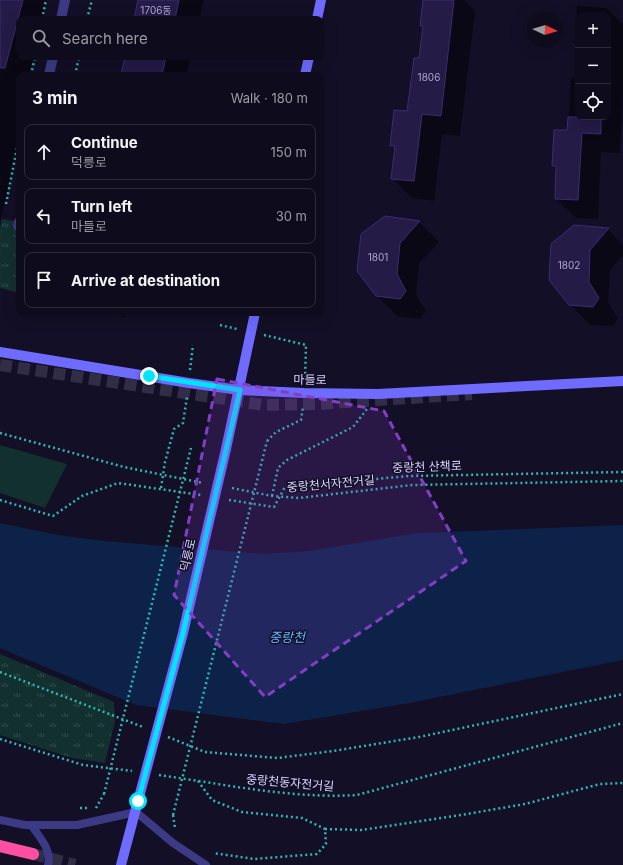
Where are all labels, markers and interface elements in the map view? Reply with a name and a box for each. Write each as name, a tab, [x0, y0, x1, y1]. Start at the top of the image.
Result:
house number: 1706동	[140, 4, 172, 16]
north arrow	[527, 12, 563, 48]
map controls	[575, 12, 611, 120]
button: +	[575, 12, 611, 48]
search box	[16, 16, 324, 60]
icon: search	[30, 27, 52, 49]
text: Search here	[62, 29, 148, 48]
button: −	[575, 48, 611, 84]
house number: 1806	[418, 71, 440, 83]
button: locate	[575, 84, 611, 120]
text: 3 min	[32, 88, 78, 108]
text: Walk · 180 m	[231, 90, 308, 106]
text: Continue	[71, 133, 138, 152]
icon: ahead	[33, 141, 55, 163]
text: 150 m	[271, 144, 307, 160]
text: 덕릉로	[71, 154, 107, 170]
text: Turn left	[71, 197, 132, 216]
icon: left	[33, 205, 55, 227]
text: 30 m	[276, 208, 307, 224]
text: 마들로	[71, 218, 107, 234]
house number: 1801	[368, 251, 388, 263]
house number: 1802	[558, 259, 580, 271]
icon: arrive	[33, 269, 55, 291]
text: Arrive at destination	[71, 271, 220, 290]
route end	[140, 367, 158, 385]
street label: 마들로	[293, 372, 327, 387]
street label: 중랑천 산책로	[392, 458, 462, 475]
street label: 중랑천서자전거길	[286, 472, 376, 495]
street label: 덕릉로	[176, 537, 199, 573]
water label: 중랑천	[269, 629, 306, 645]
street label: 중랑천동자전거길	[245, 771, 335, 794]
route start	[129, 792, 147, 810]

